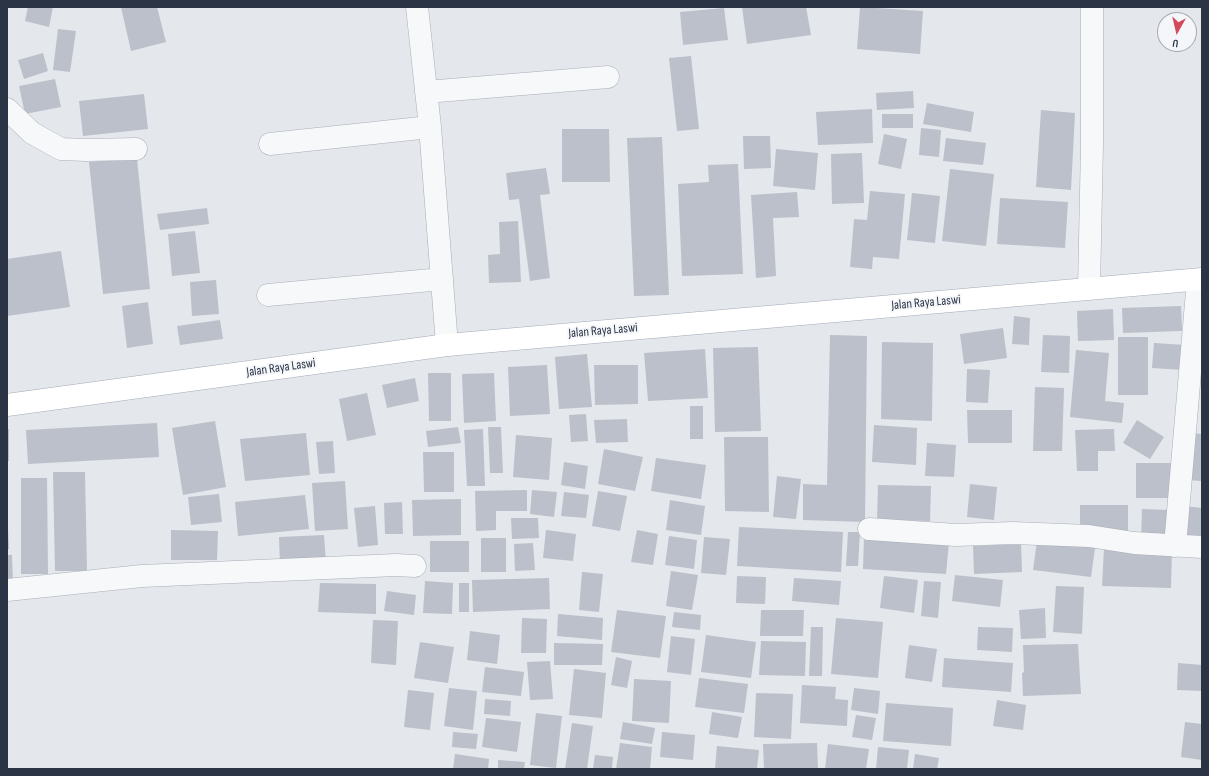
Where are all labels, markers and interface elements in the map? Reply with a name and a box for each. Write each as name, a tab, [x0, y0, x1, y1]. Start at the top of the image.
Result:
north arrow	[1157, 12, 1197, 52]
text: U	[1172, 37, 1179, 50]
street label: Jalan Raya Laswi	[891, 292, 961, 314]
street label: Jalan Raya Laswi	[568, 320, 638, 342]
street label: Jalan Raya Laswi	[245, 355, 317, 381]

